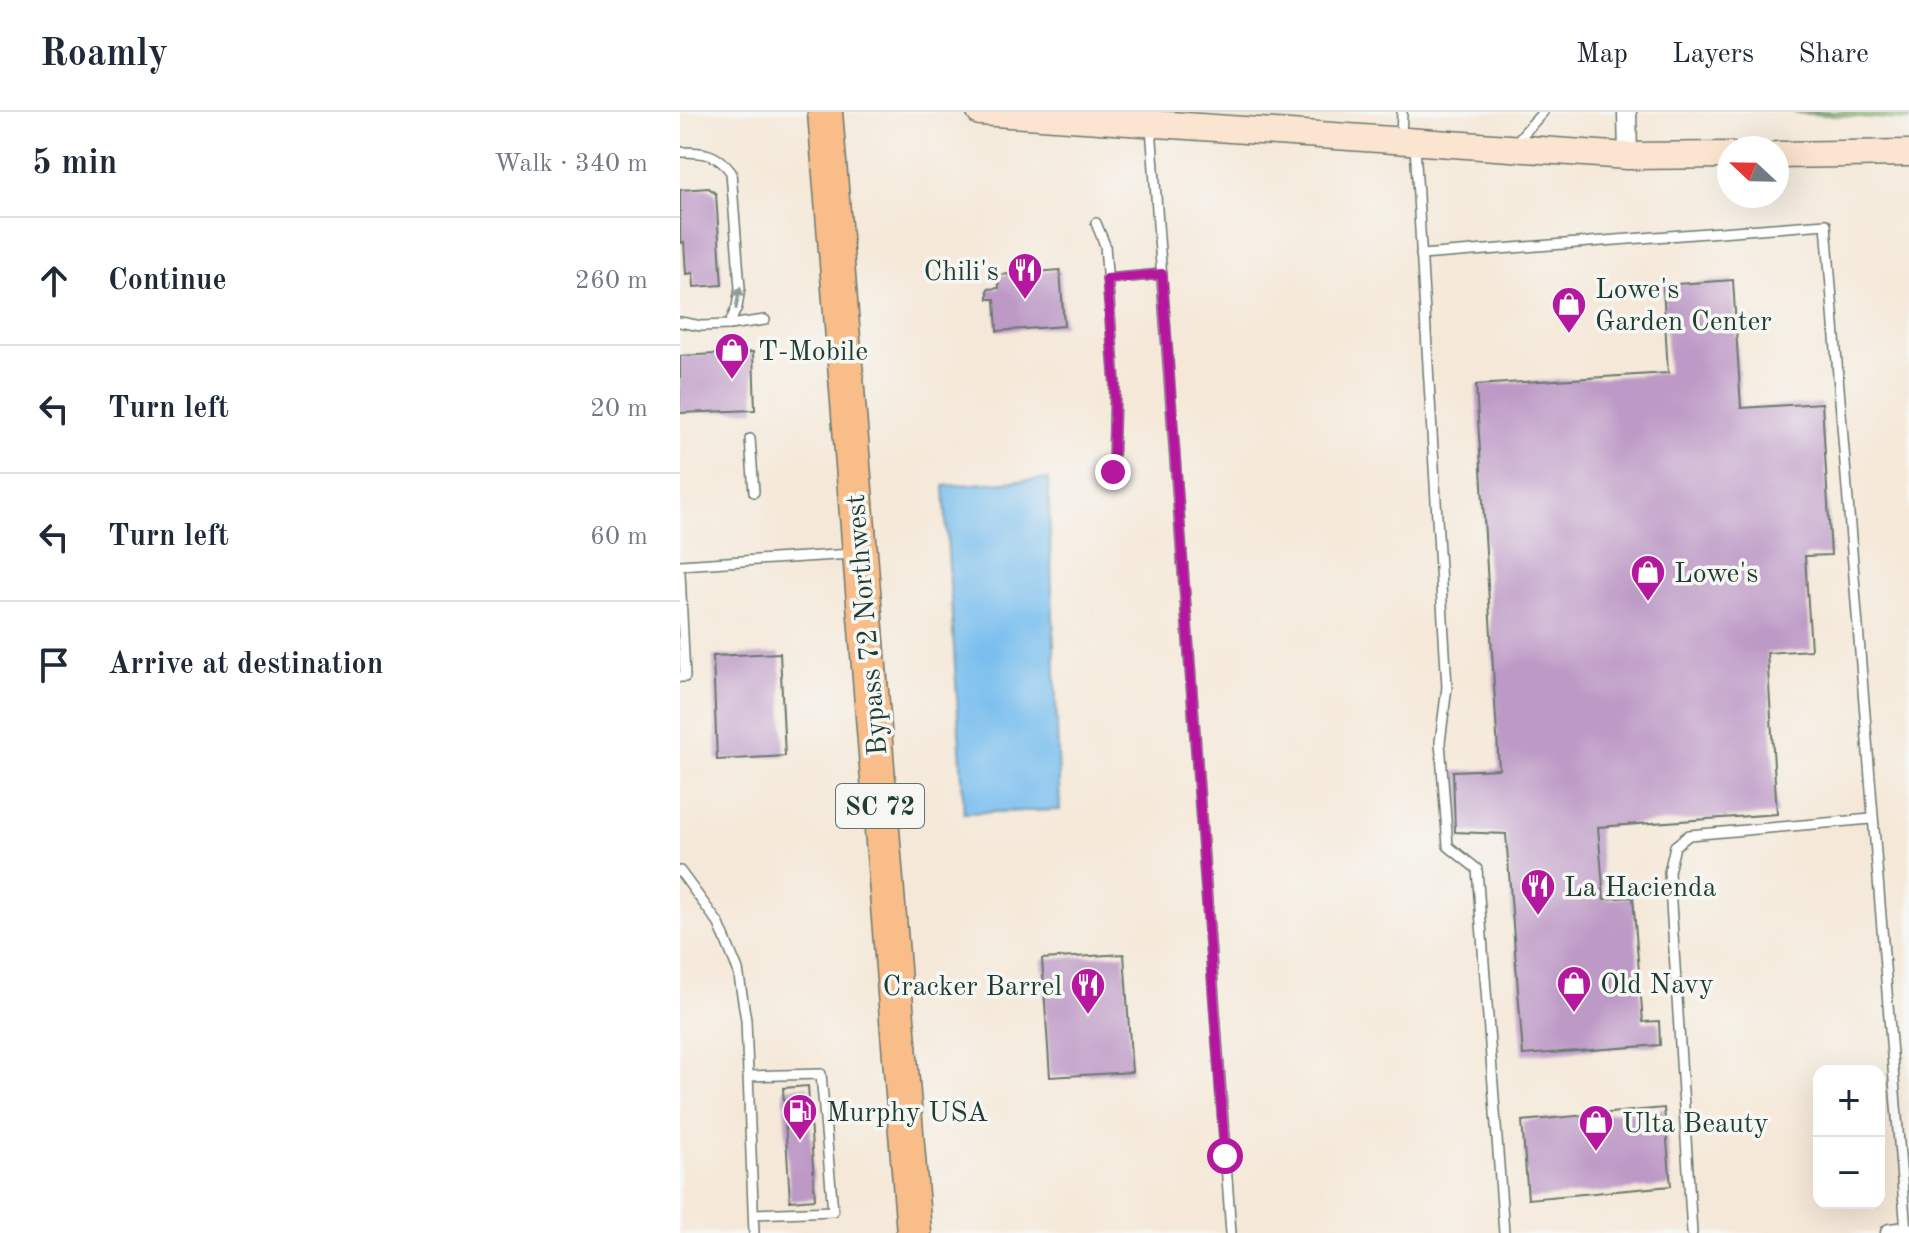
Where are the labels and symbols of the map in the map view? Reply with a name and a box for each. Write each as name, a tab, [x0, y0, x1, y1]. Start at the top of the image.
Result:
north arrow	[1717, 136, 1789, 208]
restaurant icon: Chili's	[1006, 251, 1044, 301]
place label: Chili's	[923, 259, 999, 287]
place label: Lowe's Garden Center	[1595, 277, 1772, 337]
shop icon: Lowe's Garden Center	[1550, 285, 1588, 335]
one-way arrow	[732, 286, 744, 311]
shop icon: T-Mobile	[713, 331, 751, 381]
place label: T-Mobile	[758, 339, 868, 367]
route end	[1095, 454, 1131, 490]
street label: Bypass 72 Northwest	[843, 493, 893, 757]
shop icon: Lowe's	[1629, 553, 1667, 603]
place label: Lowe's	[1674, 561, 1758, 589]
road number: SC 72	[836, 784, 924, 828]
restaurant icon: La Hacienda	[1519, 867, 1557, 917]
place label: La Hacienda	[1564, 875, 1717, 903]
shop icon: Old Navy	[1555, 964, 1593, 1014]
restaurant icon: Cracker Barrel	[1069, 966, 1107, 1016]
place label: Old Navy	[1600, 972, 1714, 1000]
place label: Cracker Barrel	[882, 974, 1062, 1002]
fuel station icon: Murphy USA	[781, 1092, 819, 1142]
place label: Murphy USA	[826, 1100, 988, 1128]
shop icon: Ulta Beauty	[1577, 1103, 1615, 1153]
place label: Ulta Beauty	[1622, 1111, 1769, 1139]
route start	[1207, 1138, 1243, 1174]

